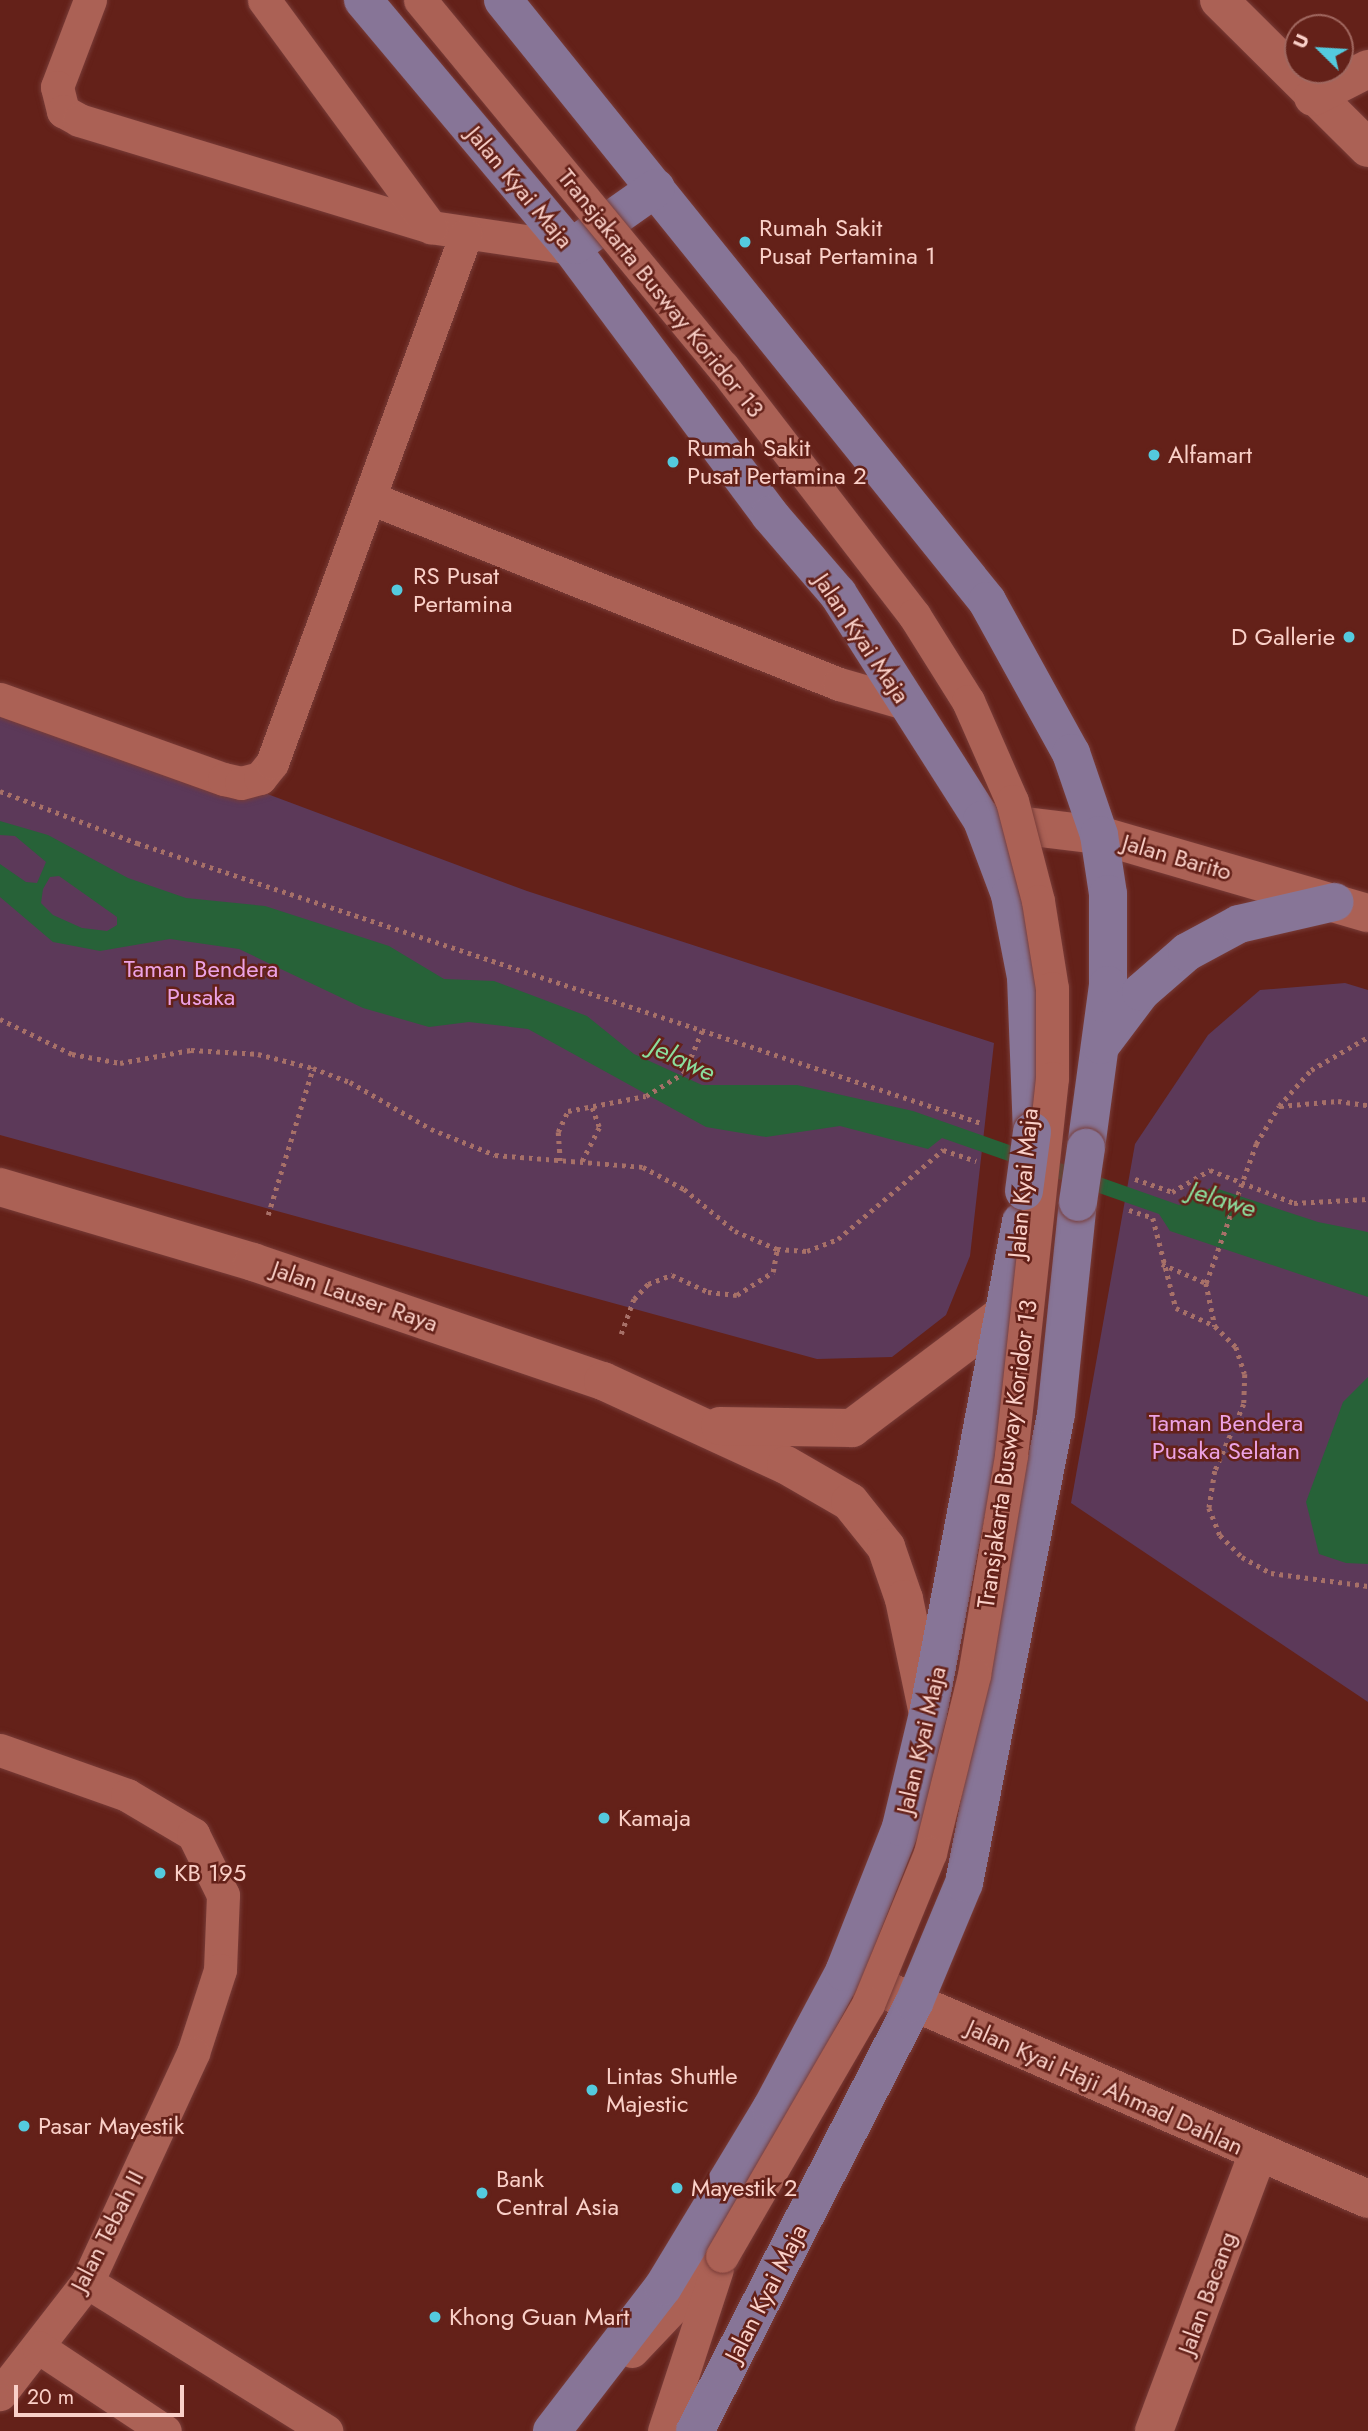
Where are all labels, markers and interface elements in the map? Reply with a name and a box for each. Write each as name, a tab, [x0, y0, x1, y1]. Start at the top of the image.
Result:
north arrow	[1284, 14, 1354, 84]
text: U	[1286, 29, 1316, 53]
street label: Jalan Kyai Maja	[461, 120, 579, 254]
street label: Transjakarta Busway Koridor 13	[552, 163, 770, 423]
place label: Rumah Sakit Pusat Pertamina 1	[759, 214, 936, 270]
marker: Rumah Sakit Pusat Pertamina 1	[737, 234, 753, 250]
place label: Rumah Sakit Pusat Pertamina 2	[687, 434, 867, 490]
place label: Alfamart	[1168, 441, 1252, 469]
marker: Alfamart	[1146, 447, 1162, 463]
marker: Rumah Sakit Pusat Pertamina 2	[665, 454, 681, 470]
place label: RS Pusat Pertamina	[413, 562, 512, 618]
street label: Jalan Kyai Maja	[808, 568, 916, 708]
marker: RS Pusat Pertamina	[387, 580, 407, 600]
place label: D Gallerie	[1231, 623, 1335, 651]
marker: D Gallerie	[1341, 629, 1357, 645]
street label: Jalan Barito	[1119, 828, 1235, 886]
park label: Taman Bendera Pusaka	[124, 955, 278, 1011]
water label: Jelawe	[644, 1031, 720, 1089]
street label: Jalan Kyai Maja	[1002, 1107, 1044, 1259]
water label: Jelawe	[1185, 1175, 1259, 1225]
street label: Jalan Lauser Raya	[268, 1254, 442, 1338]
street label: Transjakarta Busway Koridor 13	[971, 1298, 1043, 1610]
park label: Taman Bendera Pusaka Selatan	[1149, 1409, 1303, 1465]
street label: Jalan Kyai Maja	[890, 1663, 952, 1817]
place label: Kamaja	[618, 1804, 691, 1832]
marker: Kamaja	[596, 1810, 612, 1826]
place label: KB 195	[174, 1859, 246, 1887]
marker: KB 195	[152, 1865, 168, 1881]
street label: Jalan Kyai Haji Ahmad Dahlan	[962, 2013, 1248, 2161]
place label: Lintas Shuttle Majestic	[606, 2062, 738, 2118]
marker: Lintas Shuttle Majestic	[584, 2082, 600, 2098]
place label: Pasar Mayestik	[38, 2112, 184, 2140]
marker: Pasar Mayestik	[16, 2118, 32, 2134]
place label: Bank Central Asia	[496, 2165, 619, 2221]
street label: Jalan Tebah II	[64, 2166, 150, 2296]
place label: Mayestik 2	[691, 2174, 798, 2202]
marker: Mayestik 2	[669, 2180, 685, 2196]
marker: Bank Central Asia	[474, 2185, 490, 2201]
street label: Jalan Kyai Maja	[719, 2219, 813, 2367]
street label: Jalan Bacang	[1172, 2228, 1242, 2358]
place label: Khong Guan Mart	[449, 2303, 629, 2331]
marker: Khong Guan Mart	[427, 2309, 443, 2325]
scale bar	[18, 2372, 187, 2416]
text: 20 m	[27, 2382, 74, 2412]

